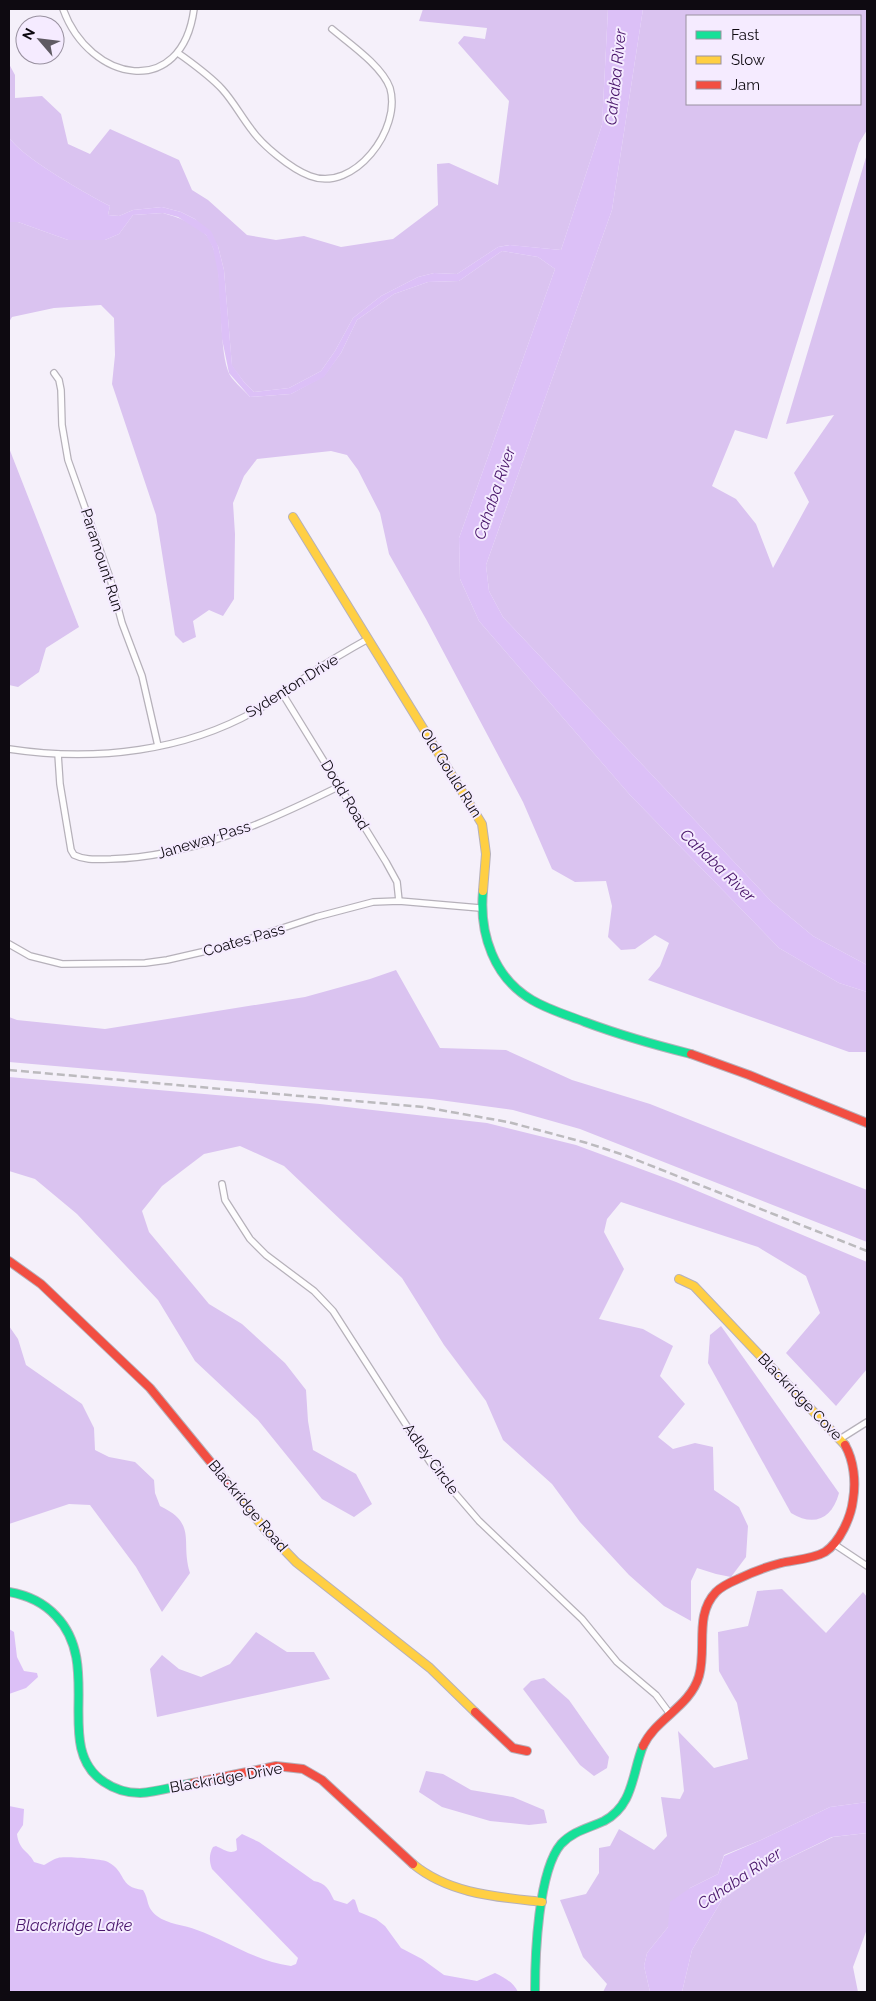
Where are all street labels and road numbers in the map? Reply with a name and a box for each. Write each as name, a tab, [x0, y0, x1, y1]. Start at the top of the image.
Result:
street label: Paramount Run	[77, 506, 127, 614]
street label: Sydenton Drive	[242, 650, 342, 722]
street label: Old Gould Run	[416, 725, 486, 821]
street label: Dodd Road	[317, 757, 373, 833]
street label: Janeway Pass	[155, 817, 253, 863]
street label: Coates Pass	[201, 920, 287, 960]
street label: Blackridge Cove	[754, 1350, 846, 1444]
street label: Adley Circle	[399, 1420, 463, 1498]
street label: Blackridge Road	[204, 1456, 292, 1556]
street label: Blackridge Drive	[168, 1759, 284, 1797]

